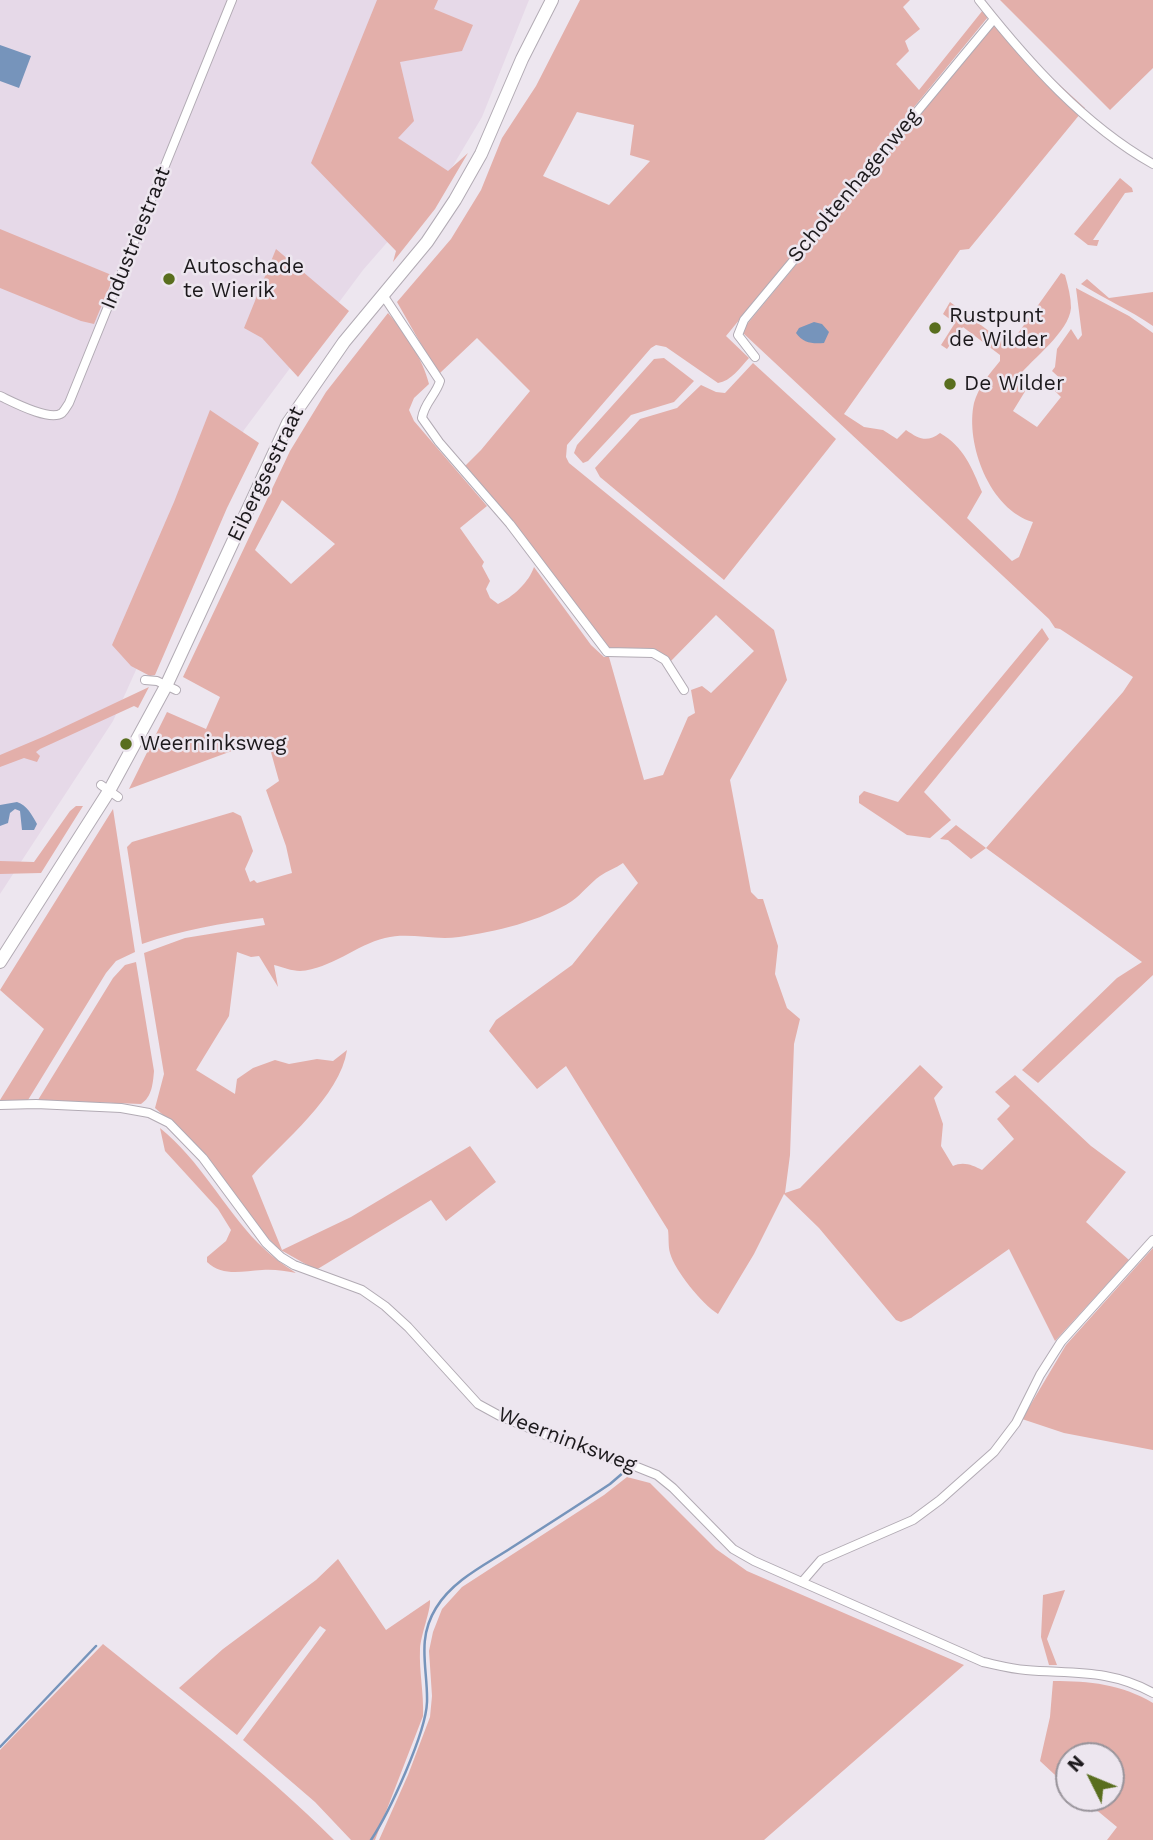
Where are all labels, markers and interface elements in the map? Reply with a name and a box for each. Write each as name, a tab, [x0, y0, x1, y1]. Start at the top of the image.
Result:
street label: Scholtenhagenweg	[783, 104, 925, 268]
street label: Industriestraat	[96, 163, 176, 313]
place label: Autoschade te Wierik	[183, 254, 304, 304]
marker: Autoschade te Wierik	[161, 271, 177, 287]
place label: Rustpunt de Wilder	[949, 303, 1047, 353]
marker: Rustpunt de Wilder	[927, 320, 943, 336]
place label: De Wilder	[964, 371, 1064, 397]
marker: De Wilder	[942, 376, 958, 392]
street label: Eibergsestraat	[222, 402, 310, 546]
place label: Weerninksweg	[140, 731, 286, 757]
marker: Weerninksweg	[118, 736, 134, 752]
street label: Weerninksweg	[494, 1402, 640, 1478]
north arrow	[1055, 1742, 1125, 1812]
text: N	[1063, 1751, 1089, 1777]

